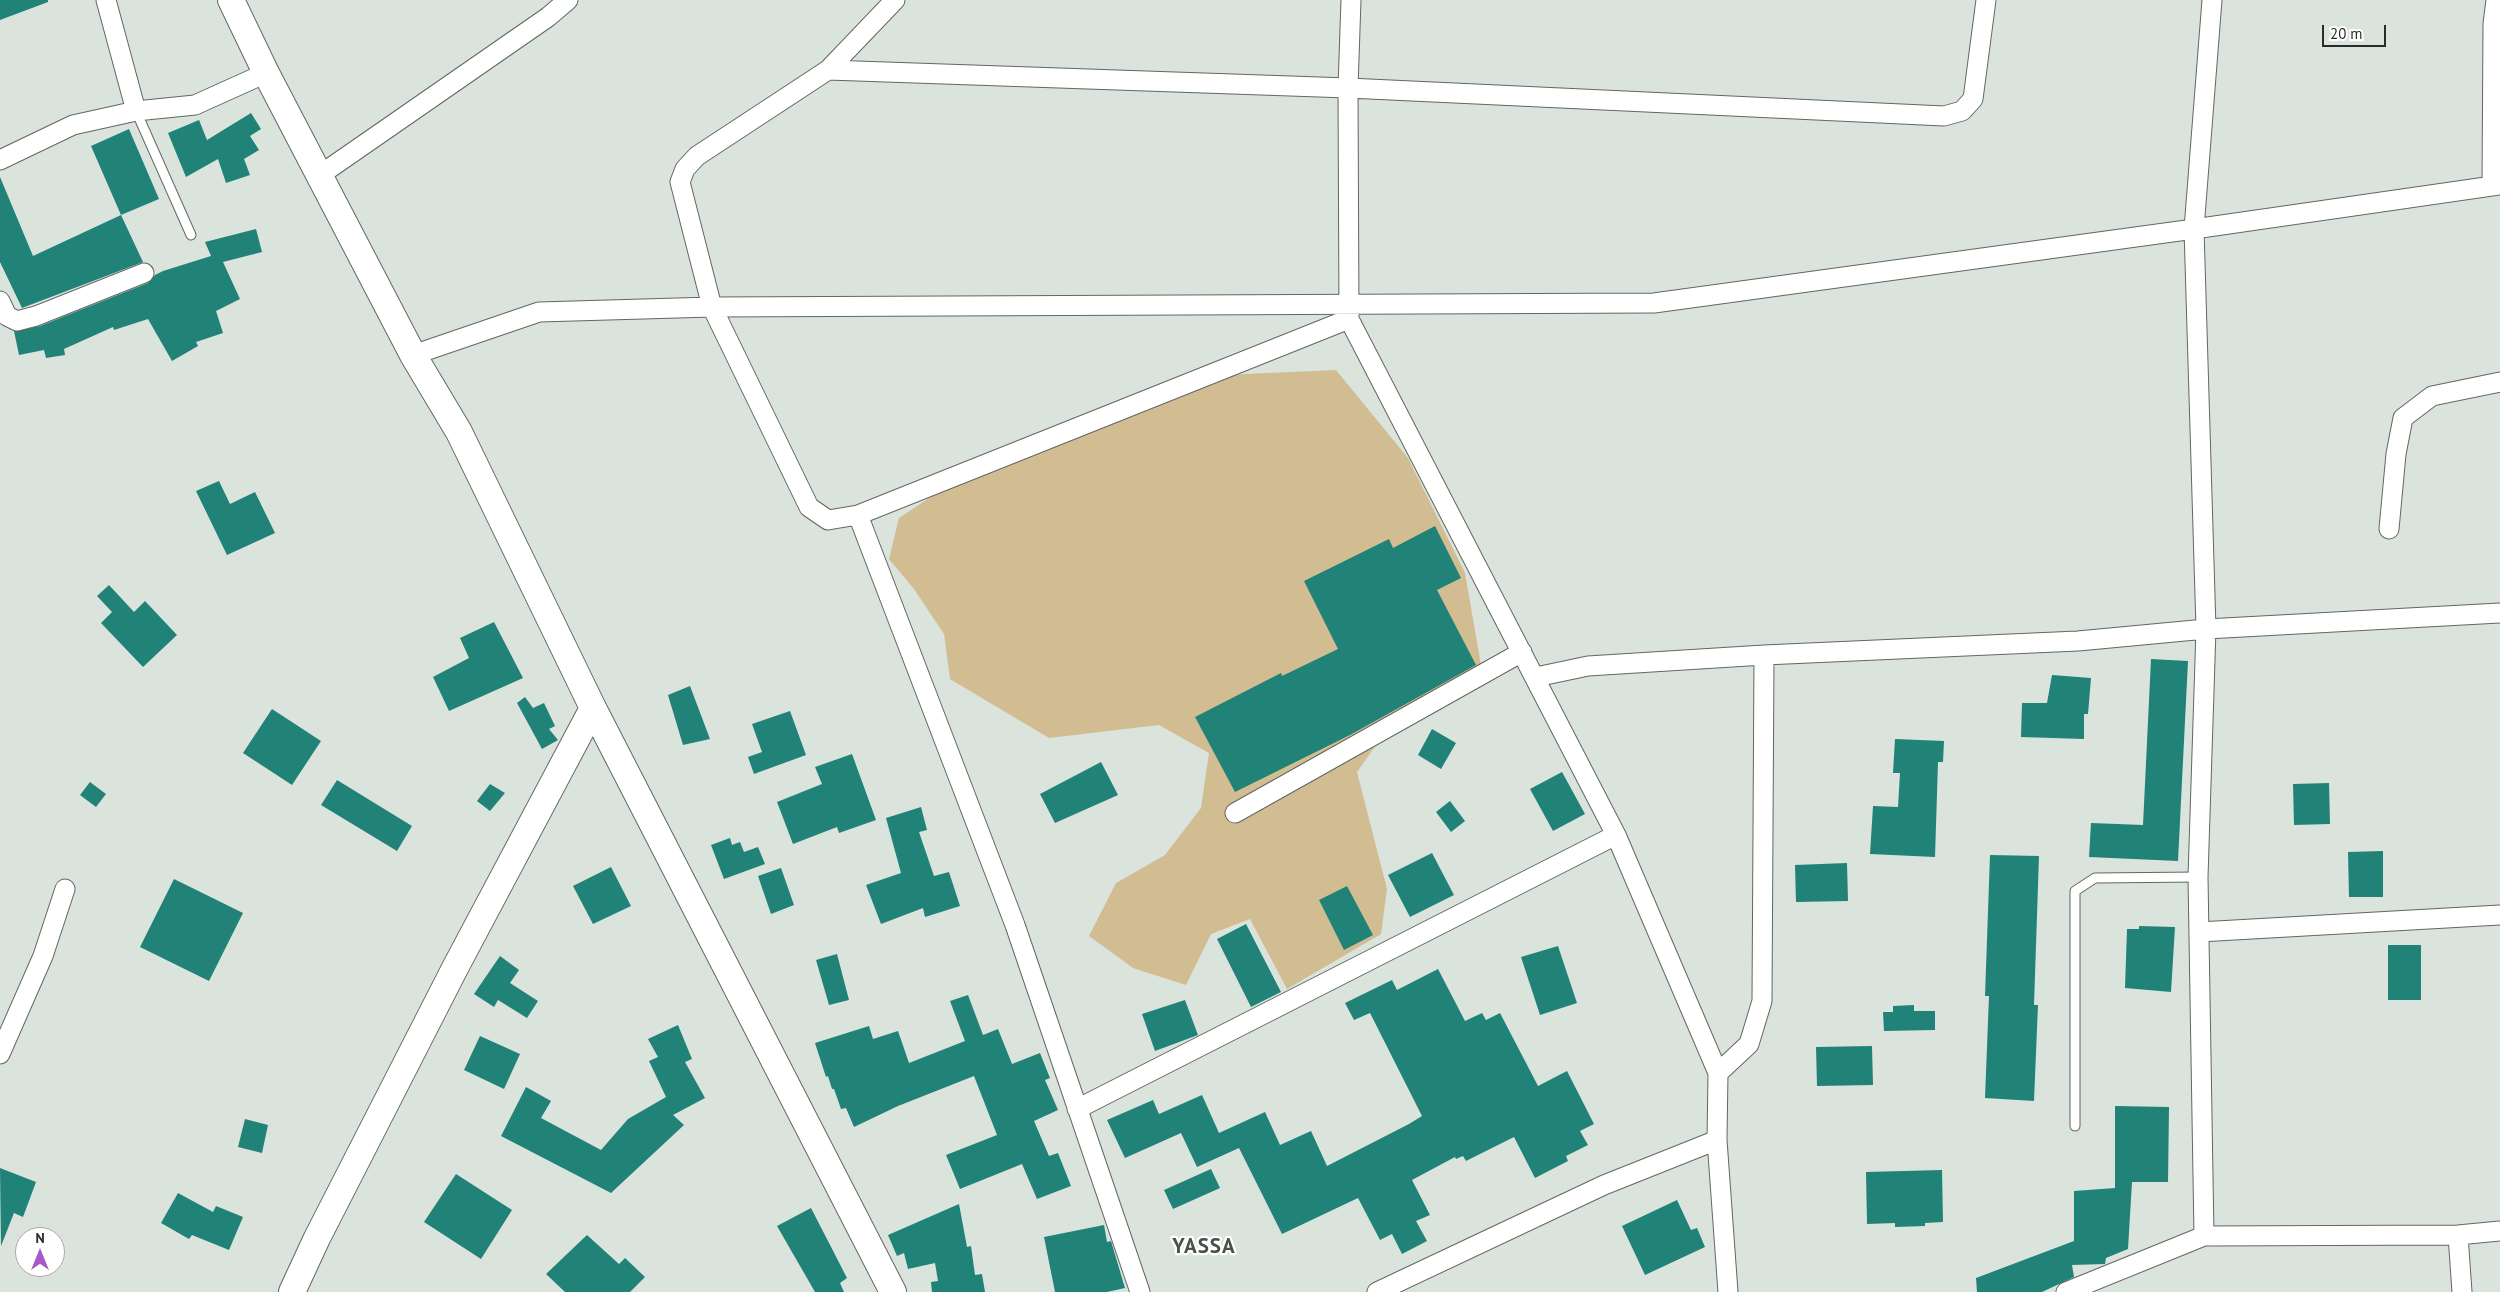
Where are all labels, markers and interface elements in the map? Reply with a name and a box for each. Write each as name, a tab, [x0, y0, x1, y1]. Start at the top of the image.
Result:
scale bar	[2325, 15, 2389, 47]
text: 20 m	[2330, 24, 2363, 43]
north arrow	[15, 1227, 65, 1277]
text: N	[35, 1229, 45, 1247]
district label: YASSA	[1172, 1234, 1236, 1260]

